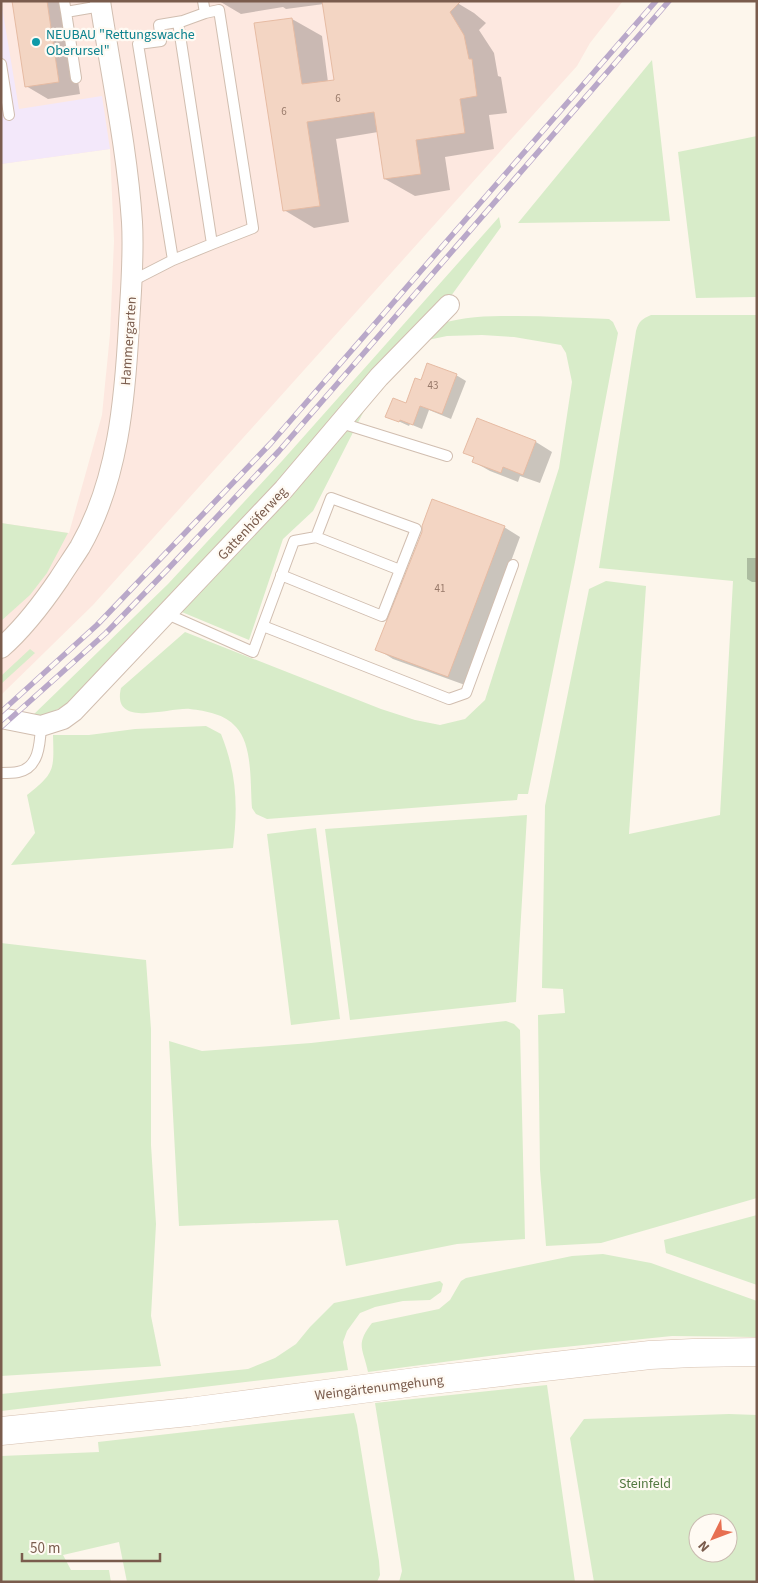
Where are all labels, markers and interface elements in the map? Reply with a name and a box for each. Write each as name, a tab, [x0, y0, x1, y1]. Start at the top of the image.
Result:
place label: NEUBAU "Rettungswache Oberursel"	[46, 25, 195, 61]
marker: NEUBAU "Rettungswache Oberursel"	[30, 36, 42, 48]
house number: 6	[335, 91, 341, 106]
house number: 6	[281, 104, 287, 119]
street label: Hammergarten	[116, 296, 142, 386]
house number: 43	[428, 378, 438, 393]
street label: Gattenhöferweg	[213, 482, 292, 565]
house number: 41	[435, 581, 445, 596]
street label: Weingärtenumgehung	[313, 1370, 445, 1406]
park label: Steinfeld	[619, 1474, 671, 1494]
north arrow	[688, 1513, 738, 1563]
scale bar	[22, 1530, 160, 1562]
text: N	[694, 1536, 715, 1556]
text: 50 m	[30, 1538, 60, 1559]

